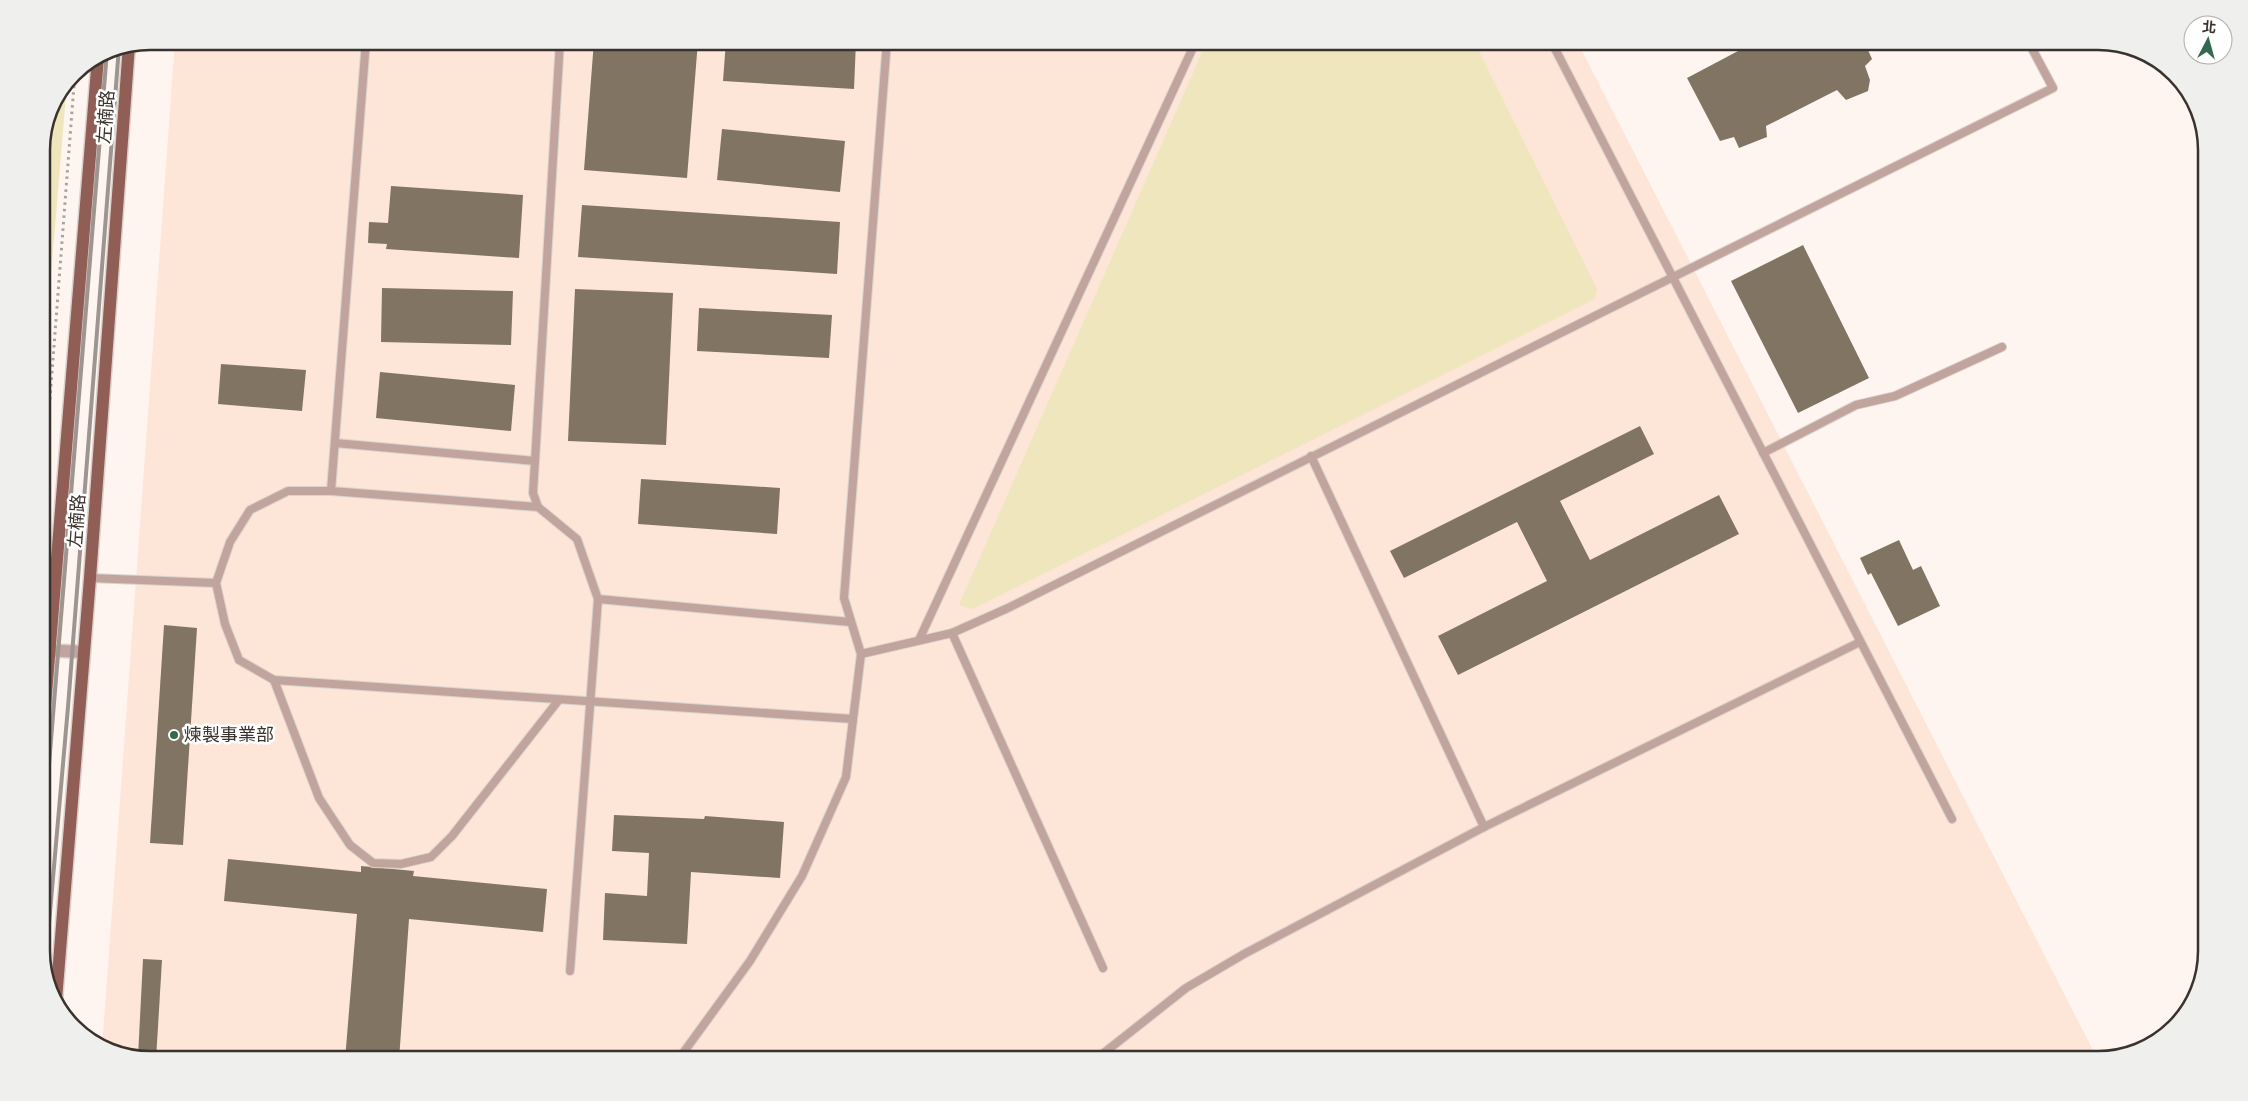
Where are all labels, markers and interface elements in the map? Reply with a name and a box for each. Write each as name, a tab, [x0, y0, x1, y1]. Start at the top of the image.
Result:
north arrow	[2183, 15, 2233, 65]
text: 北	[2202, 17, 2217, 36]
street label: 左楠路	[92, 89, 118, 145]
street label: 左楠路	[63, 493, 89, 549]
place label: 煉製事業部	[184, 723, 274, 745]
marker: 煉製事業部	[168, 729, 180, 741]

